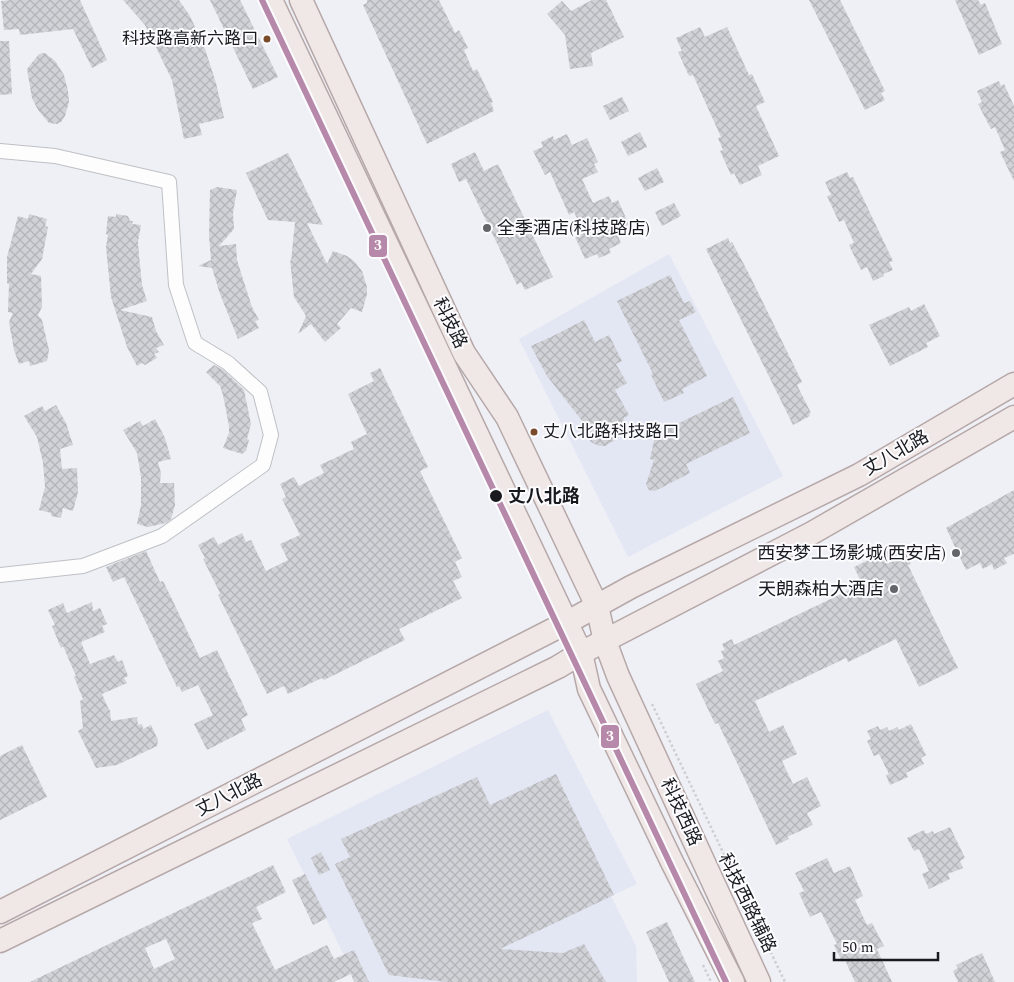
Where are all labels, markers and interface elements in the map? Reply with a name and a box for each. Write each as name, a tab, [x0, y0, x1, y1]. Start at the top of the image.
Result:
place label: 科技路高新六路口	[122, 26, 258, 52]
marker: 科技路高新六路口	[262, 34, 272, 44]
place label: 全季酒店(科技路店)	[497, 215, 650, 242]
marker: 全季酒店(科技路店)	[481, 222, 493, 234]
line badge: 3	[368, 234, 388, 258]
text: 3	[374, 235, 382, 256]
street label: 科技路	[426, 293, 474, 353]
place label: 丈八北路科技路口	[543, 419, 679, 445]
street label: 丈八北路	[858, 423, 934, 483]
marker: 丈八北路科技路口	[529, 427, 539, 437]
place label: 丈八北路	[508, 483, 580, 510]
marker: 丈八北路	[488, 488, 504, 504]
place label: 西安梦工场影城(西安店)	[757, 540, 946, 567]
marker: 西安梦工场影城(西安店)	[950, 547, 962, 559]
place label: 天朗森柏大酒店	[758, 576, 884, 603]
marker: 天朗森柏大酒店	[888, 583, 900, 595]
line badge: 3	[600, 724, 620, 749]
text: 3	[606, 726, 614, 747]
street label: 丈八北路	[191, 767, 267, 823]
street label: 科技西路	[654, 774, 708, 850]
street label: 科技西路辅路	[711, 849, 783, 957]
scale bar	[834, 930, 938, 962]
text: 50 m	[842, 936, 874, 959]

